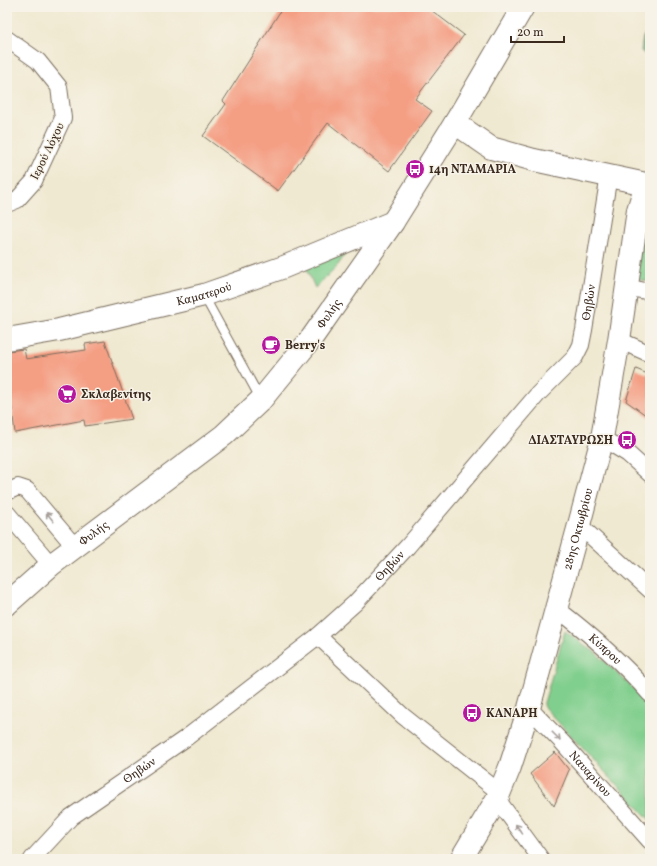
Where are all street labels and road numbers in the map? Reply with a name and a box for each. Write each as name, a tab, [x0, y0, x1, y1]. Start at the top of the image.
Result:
street label: Ιερού Λόχου	[27, 120, 69, 183]
street label: Καματερού	[175, 279, 234, 310]
street label: Θηβών	[579, 283, 600, 322]
street label: Φυλής	[314, 296, 346, 332]
street label: 28ης Οκτωβρίου	[560, 486, 597, 572]
street label: Φυλής	[76, 517, 112, 550]
street label: Θηβών	[372, 548, 409, 585]
street label: Κύπρου	[585, 631, 625, 669]
street label: Ναυαρίνου	[565, 748, 614, 801]
street label: Θηβών	[120, 754, 159, 788]

